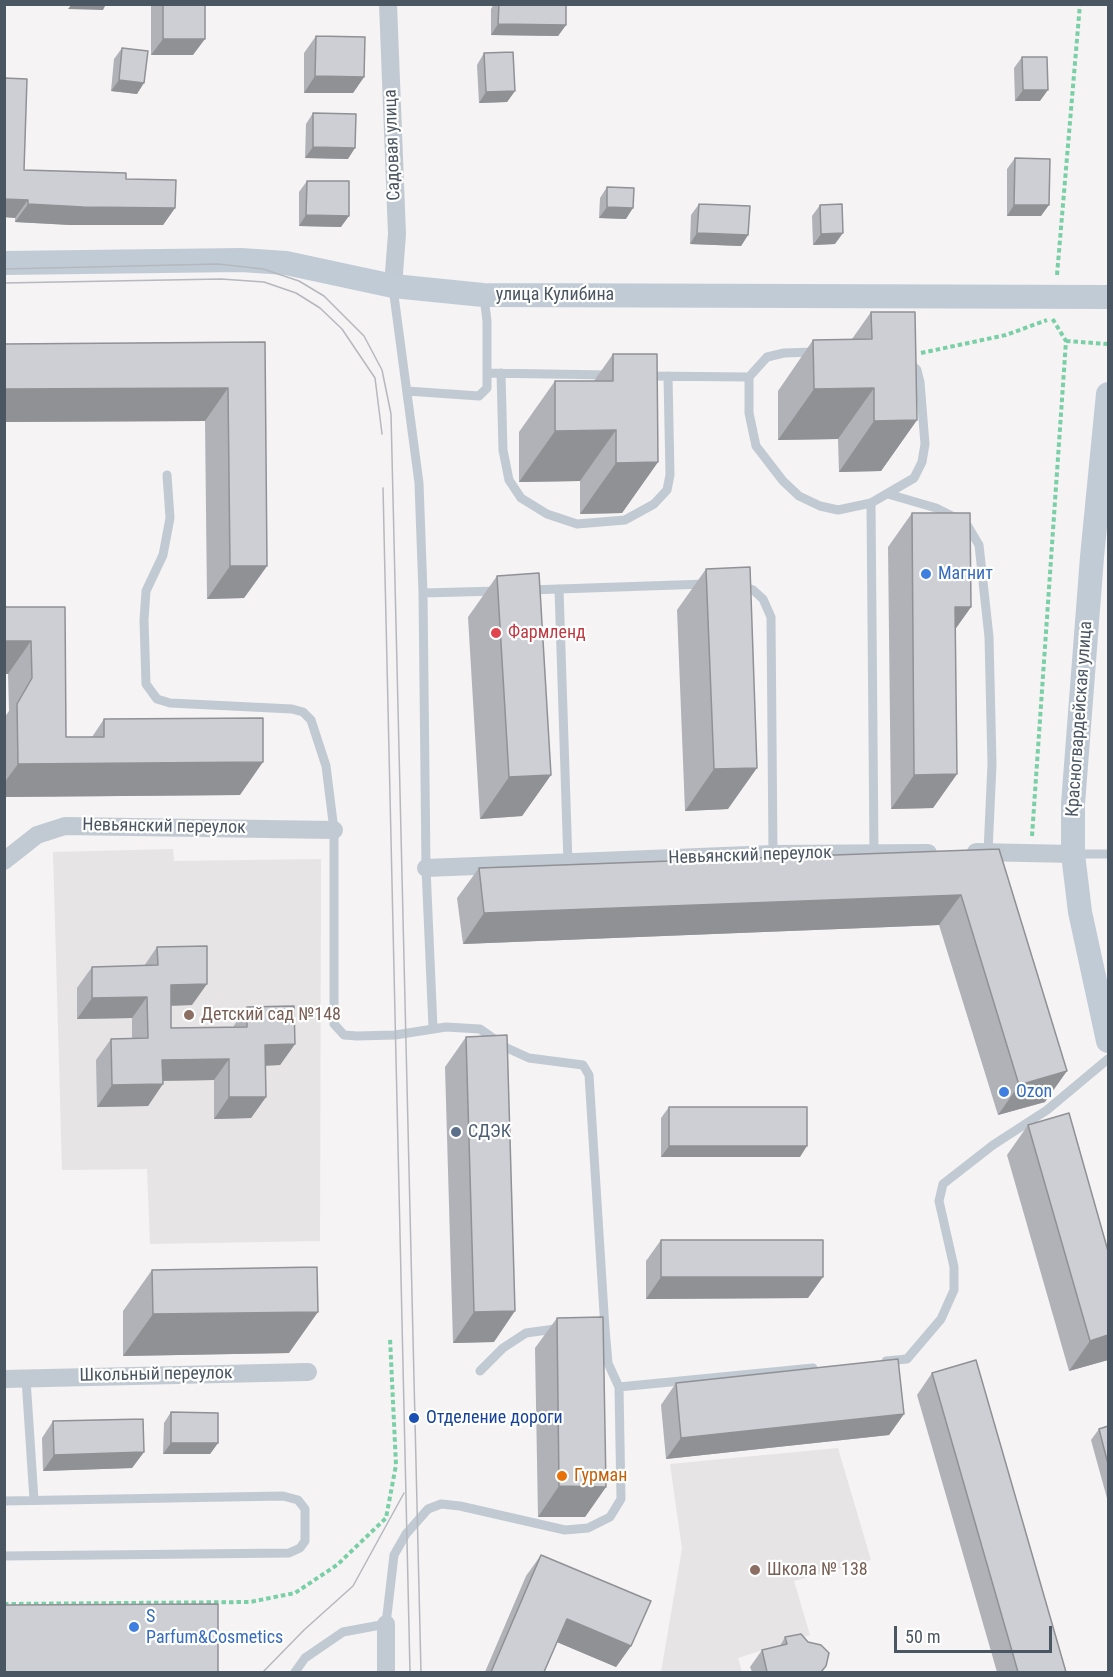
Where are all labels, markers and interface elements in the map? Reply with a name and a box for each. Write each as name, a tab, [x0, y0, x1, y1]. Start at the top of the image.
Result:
street label: Садовая улица	[380, 89, 406, 201]
street label: улица Кулибина	[496, 284, 614, 306]
place label: Магнит	[938, 563, 993, 585]
marker: Магнит	[919, 567, 933, 581]
street label: Красногвардейская улица	[1062, 620, 1098, 818]
place label: Фармленд	[508, 622, 586, 644]
marker: Фармленд	[489, 626, 503, 640]
street label: Невьянский переулок	[82, 815, 246, 839]
street label: Невьянский переулок	[668, 842, 832, 870]
place label: Детский сад №148	[201, 1004, 341, 1026]
marker: Детский сад №148	[182, 1008, 196, 1022]
place label: Ozon	[1016, 1081, 1052, 1103]
marker: Ozon	[997, 1085, 1011, 1099]
place label: СДЭК	[468, 1121, 511, 1143]
marker: СДЭК	[449, 1125, 463, 1139]
street label: Школьный переулок	[79, 1363, 233, 1387]
place label: Отделение дороги	[426, 1407, 563, 1429]
marker: Отделение дороги	[407, 1411, 421, 1425]
place label: Гурман	[574, 1465, 627, 1487]
marker: Гурман	[555, 1469, 569, 1483]
place label: Школа № 138	[767, 1559, 868, 1581]
marker: Школа № 138	[748, 1563, 762, 1577]
place label: S Parfum&Cosmetics	[146, 1606, 283, 1648]
scale bar	[897, 1614, 1054, 1652]
marker: S Parfum&Cosmetics	[127, 1620, 141, 1634]
text: 50 m	[905, 1626, 940, 1647]

